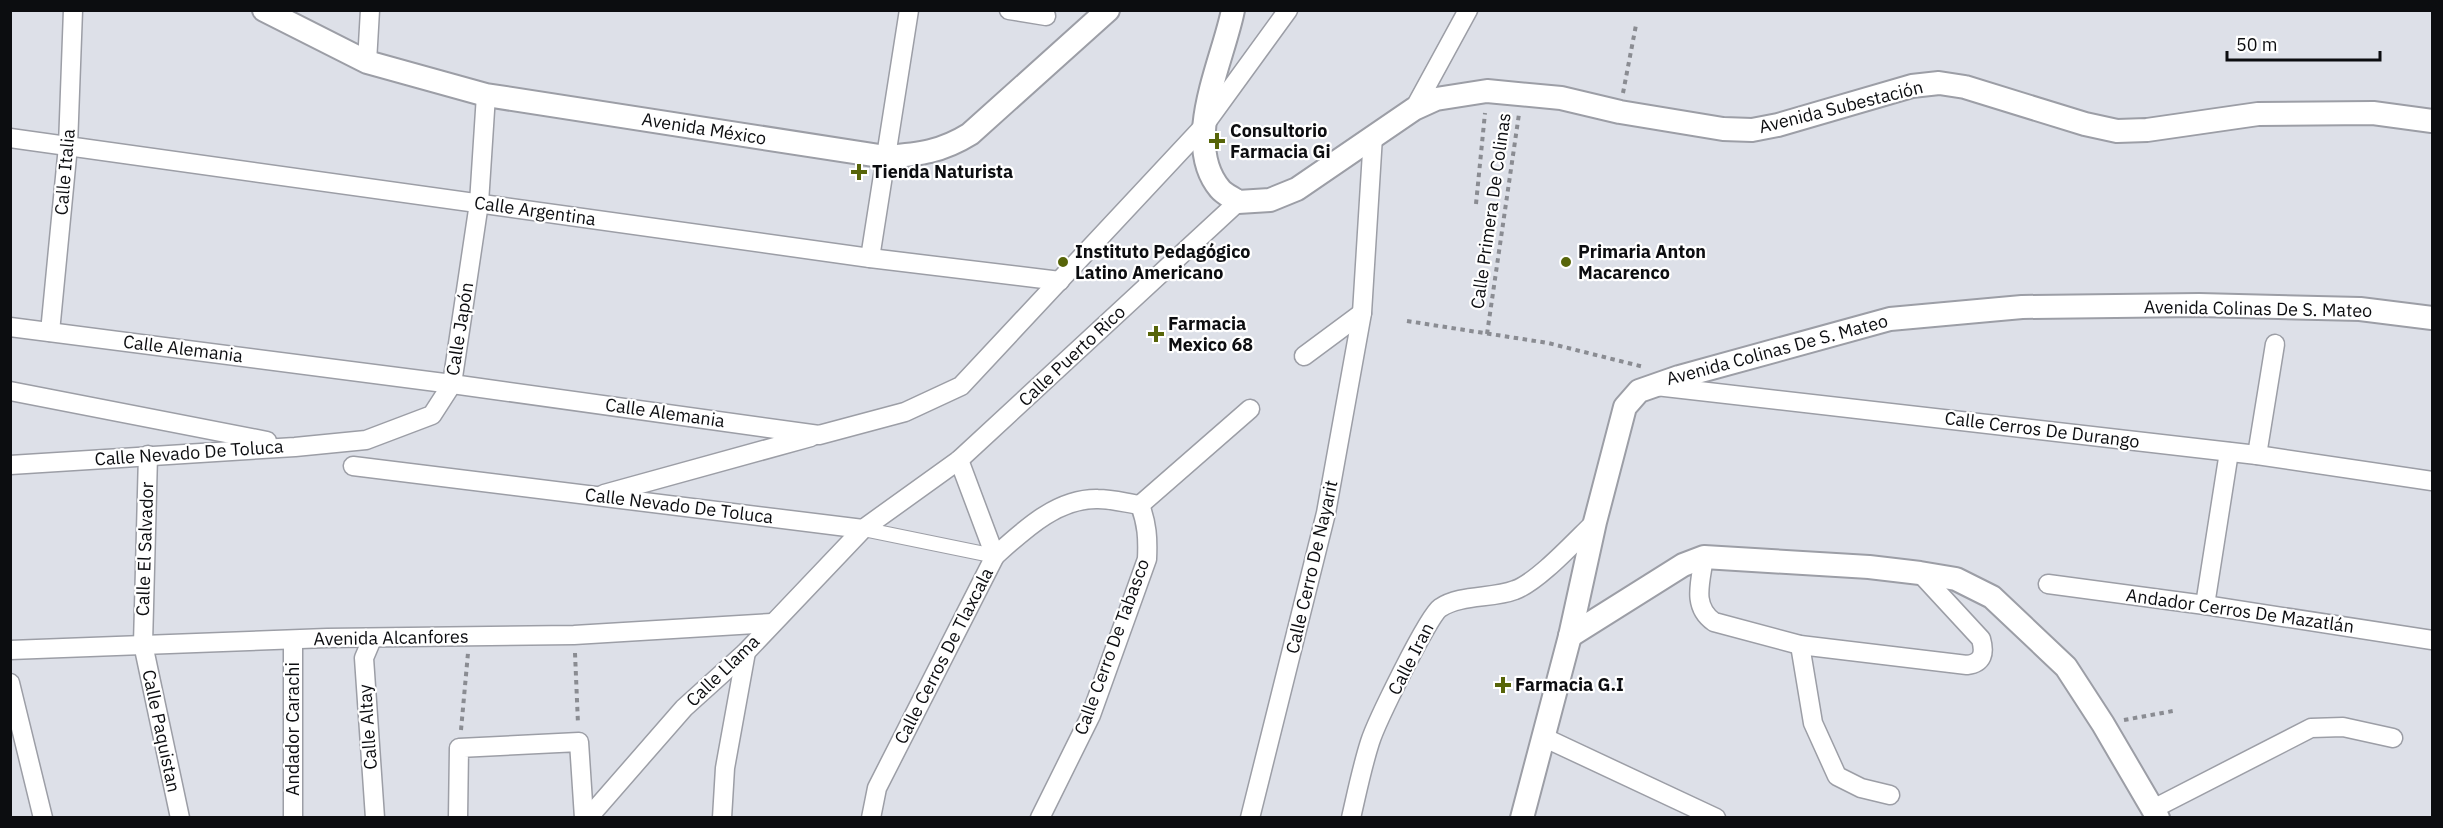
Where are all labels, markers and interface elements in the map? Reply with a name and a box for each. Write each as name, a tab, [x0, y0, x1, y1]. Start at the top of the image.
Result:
scale bar	[2227, 24, 2380, 62]
text: 50 m	[2236, 33, 2278, 56]
street label: Avenida Subestación	[1756, 75, 1925, 138]
street label: Avenida México	[640, 107, 768, 150]
street label: Calle Primera De Colinas	[1465, 111, 1516, 311]
place label: Consultorio Farmacia Gi	[1230, 119, 1331, 163]
street label: Calle Italia	[49, 127, 80, 216]
marker: Consultorio Farmacia Gi	[1208, 132, 1226, 150]
place label: Tienda Naturista	[872, 160, 1013, 183]
marker: Tienda Naturista	[850, 163, 868, 181]
street label: Calle Argentina	[473, 191, 598, 230]
place label: Instituto Pedagógico Latino Americano	[1075, 240, 1251, 284]
place label: Primaria Anton Macarenco	[1578, 240, 1706, 284]
marker: Instituto Pedagógico Latino Americano	[1056, 255, 1070, 269]
marker: Primaria Anton Macarenco	[1559, 255, 1573, 269]
street label: Calle Japón	[441, 281, 478, 377]
street label: Avenida Colinas De S. Mateo	[2144, 295, 2372, 322]
street label: Calle Puerto Rico	[1013, 300, 1130, 411]
street label: Avenida Colinas De S. Mateo	[1664, 309, 1890, 390]
place label: Farmacia Mexico 68	[1168, 312, 1253, 356]
marker: Farmacia Mexico 68	[1149, 327, 1163, 341]
street label: Calle Alemania	[122, 330, 245, 367]
street label: Calle Alemania	[604, 393, 727, 432]
street label: Calle Cerros De Durango	[1943, 406, 2141, 453]
street label: Calle Nevado De Toluca	[94, 434, 285, 471]
street label: Calle Cerro De Nayarit	[1280, 478, 1343, 656]
street label: Calle El Salvador	[131, 481, 158, 617]
street label: Calle Nevado De Toluca	[584, 483, 775, 529]
street label: Calle Cerro De Tabasco	[1069, 556, 1154, 738]
street label: Calle Cerros De Tlaxcala	[889, 563, 998, 748]
street label: Andador Cerros De Mazatlán	[2125, 583, 2356, 638]
street label: Calle Iran	[1383, 619, 1439, 699]
street label: Avenida Alcanfores	[313, 625, 469, 650]
street label: Calle Llama	[681, 630, 765, 711]
street label: Andador Carachi	[281, 662, 304, 796]
street label: Calle Paquistan	[137, 667, 186, 794]
place label: Farmacia G.I	[1515, 673, 1624, 696]
marker: Farmacia G.I	[1496, 678, 1510, 692]
street label: Calle Altay	[353, 683, 382, 771]

